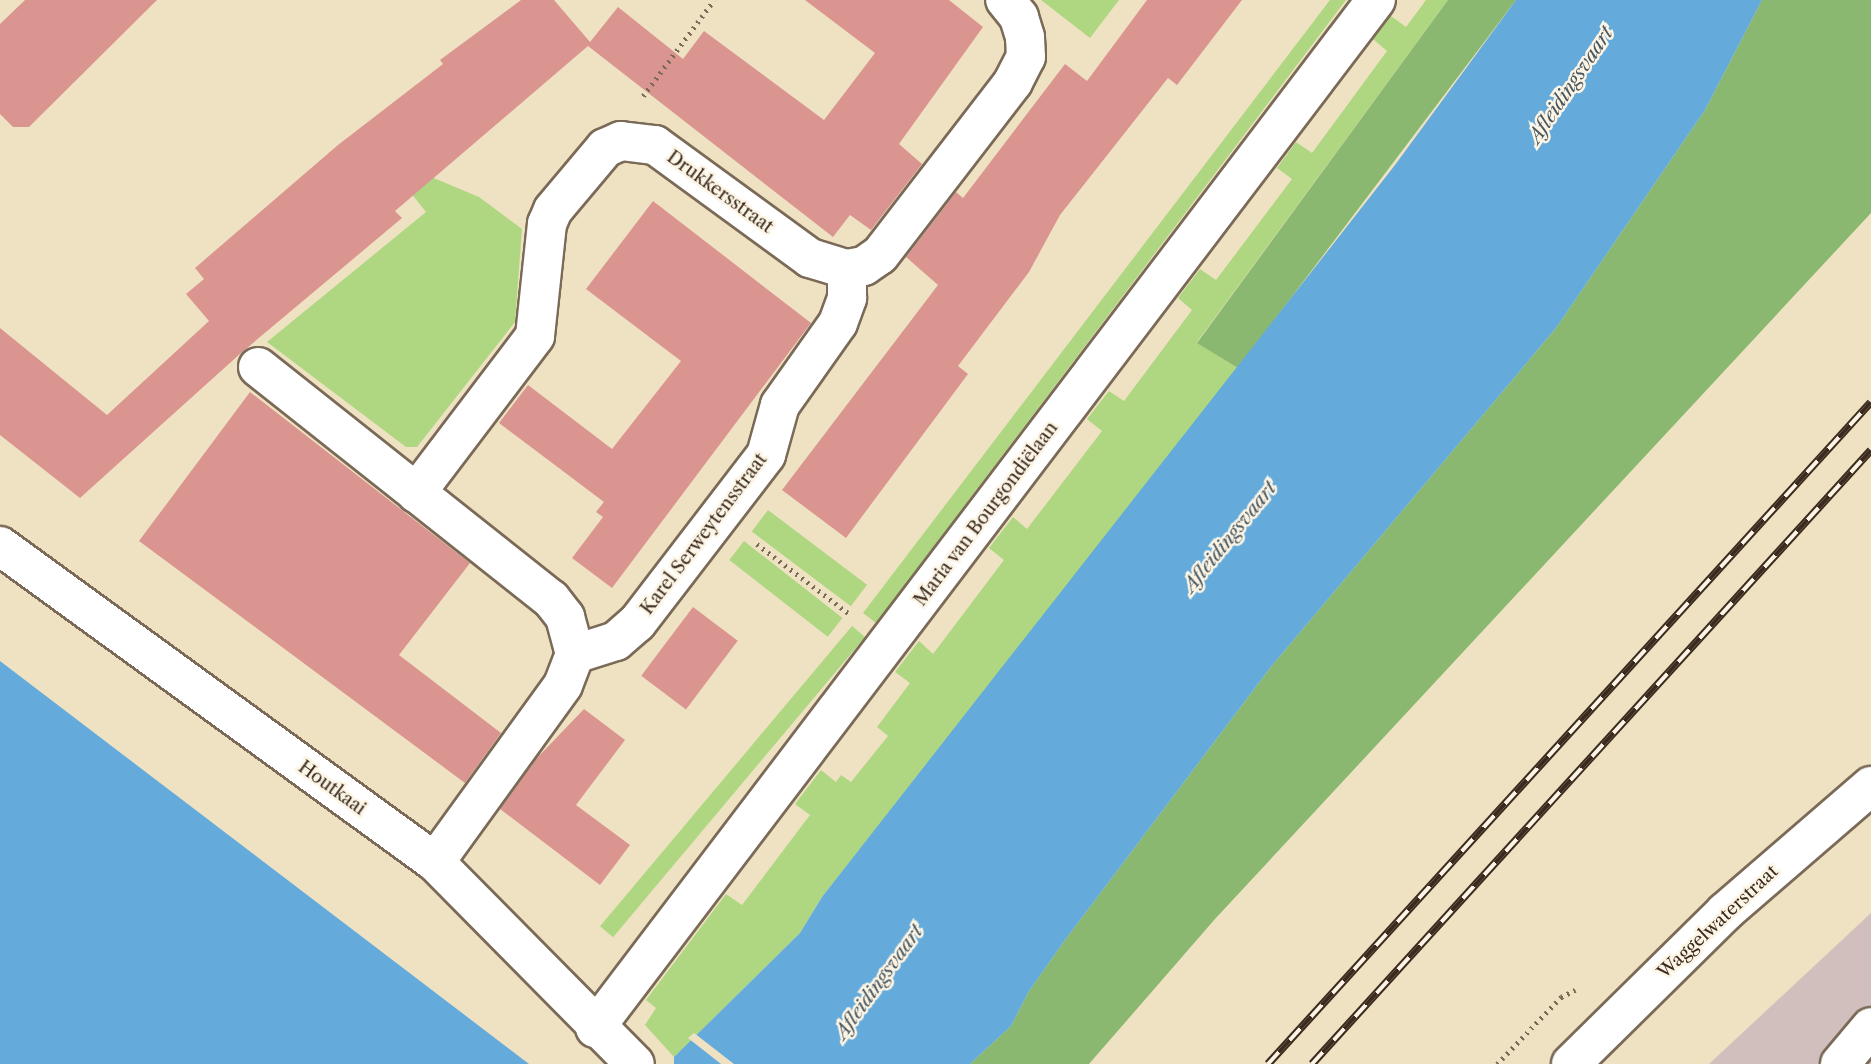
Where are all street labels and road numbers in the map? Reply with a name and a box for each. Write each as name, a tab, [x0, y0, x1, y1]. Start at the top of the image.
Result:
street label: Drukkersstraat	[663, 146, 777, 238]
street label: Maria van Bourgondiëlaan	[909, 417, 1063, 611]
street label: Karel Serweytensstraat	[636, 449, 772, 619]
street label: Houtkaai	[294, 756, 370, 820]
street label: Waggelwaterstraat	[1653, 861, 1783, 983]

